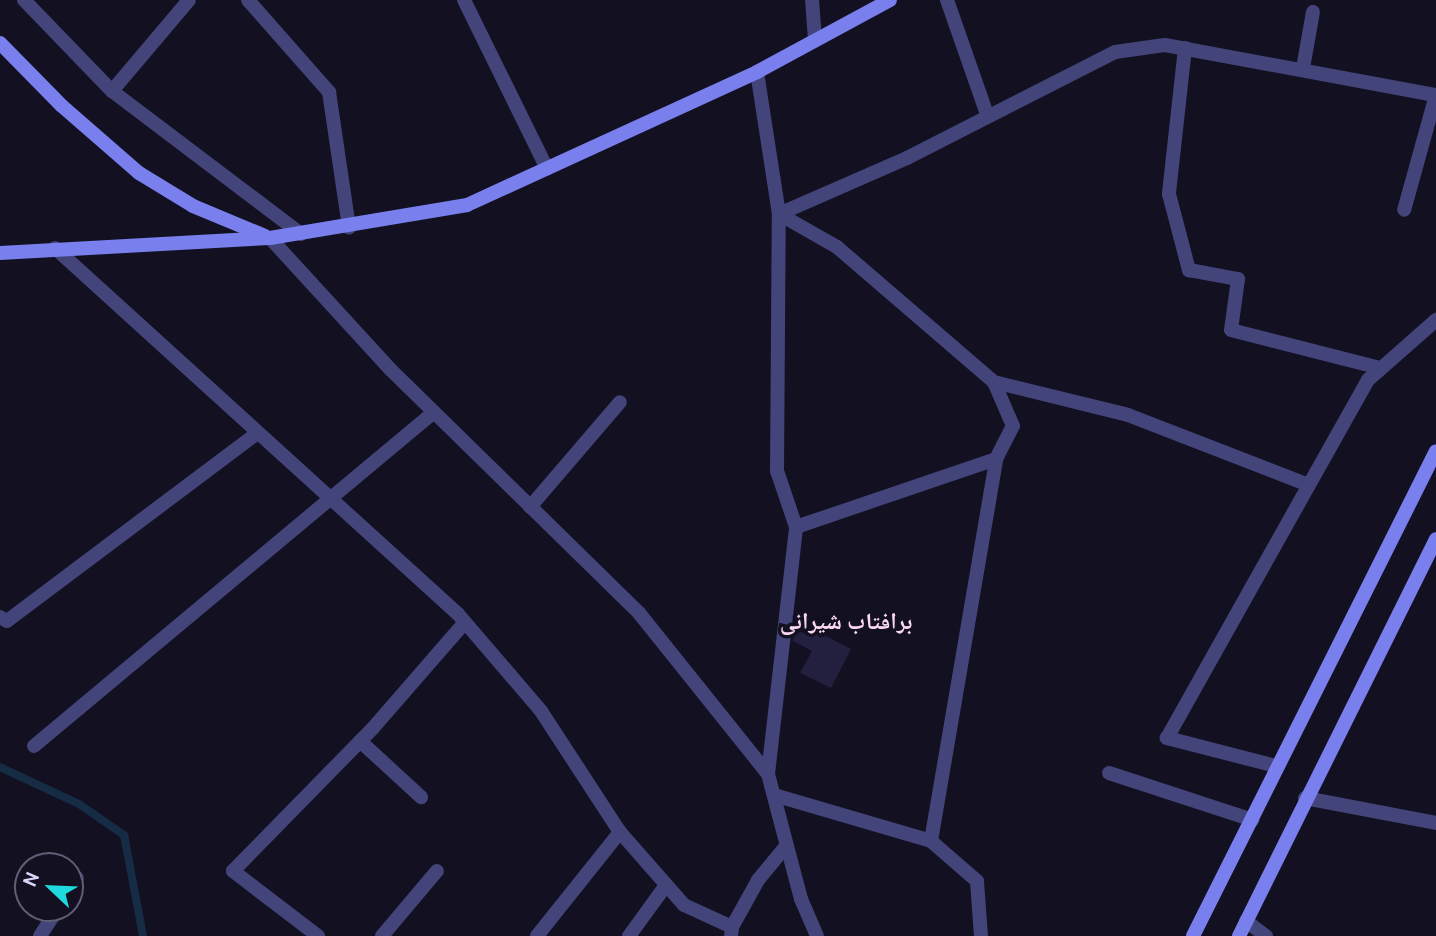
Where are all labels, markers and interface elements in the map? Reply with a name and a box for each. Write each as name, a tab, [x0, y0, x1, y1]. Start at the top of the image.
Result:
district label: برافتاب شیرانی	[780, 607, 912, 635]
north arrow	[14, 852, 84, 922]
text: N	[18, 869, 44, 890]

